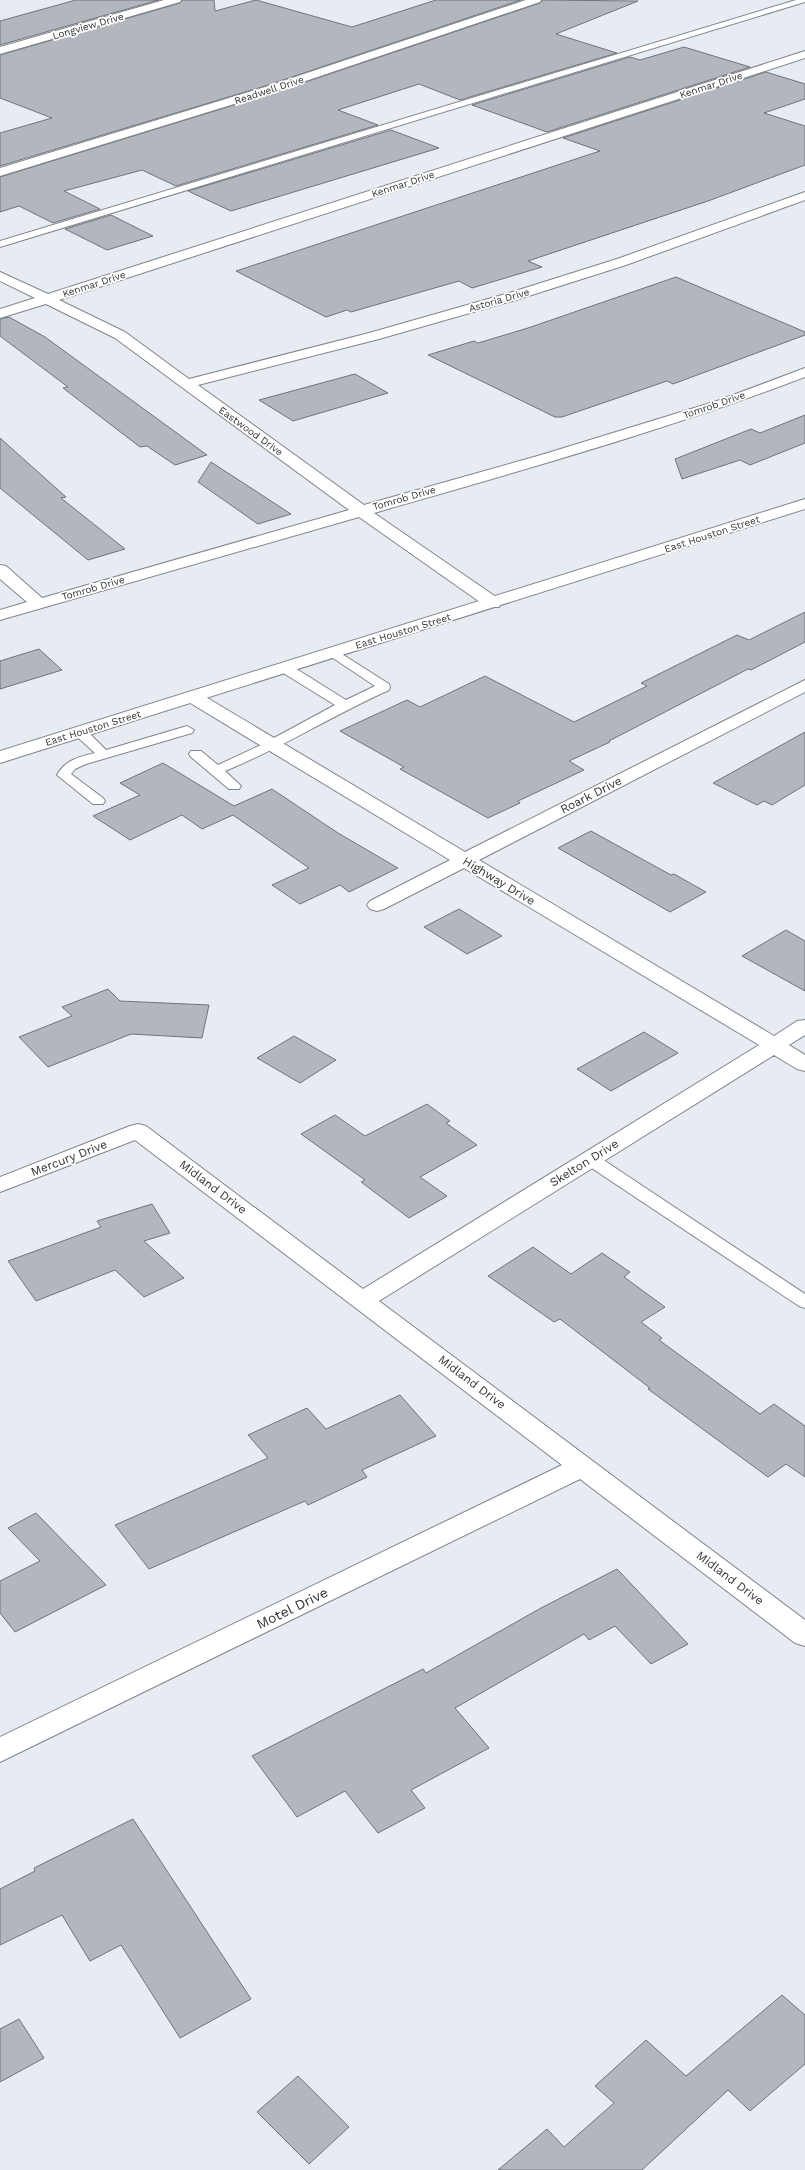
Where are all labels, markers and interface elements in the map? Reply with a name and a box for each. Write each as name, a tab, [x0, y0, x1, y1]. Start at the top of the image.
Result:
street label: Longview Drive	[51, 11, 125, 41]
street label: Kenmar Drive	[678, 70, 744, 100]
street label: Readwell Drive	[233, 74, 305, 106]
street label: Kenmar Drive	[370, 169, 436, 199]
street label: Kenmar Drive	[61, 269, 127, 299]
street label: Astoria Drive	[467, 286, 531, 314]
street label: Tomrob Drive	[682, 389, 747, 421]
street label: Eastwood Drive	[217, 404, 285, 458]
street label: Tomrob Drive	[371, 484, 437, 512]
street label: East Houston Street	[663, 513, 762, 555]
street label: Tomrob Drive	[60, 574, 126, 602]
street label: East Houston Street	[354, 611, 453, 651]
street label: East Houston Street	[44, 708, 143, 748]
street label: Roark Drive	[558, 773, 624, 816]
street label: Highway Drive	[460, 854, 538, 908]
street label: Skelton Drive	[547, 1136, 621, 1190]
street label: Mercury Drive	[29, 1137, 109, 1179]
street label: Midland Drive	[177, 1157, 249, 1217]
street label: Midland Drive	[436, 1352, 508, 1412]
street label: Midland Drive	[694, 1548, 766, 1608]
street label: Motel Drive	[254, 1584, 330, 1632]

